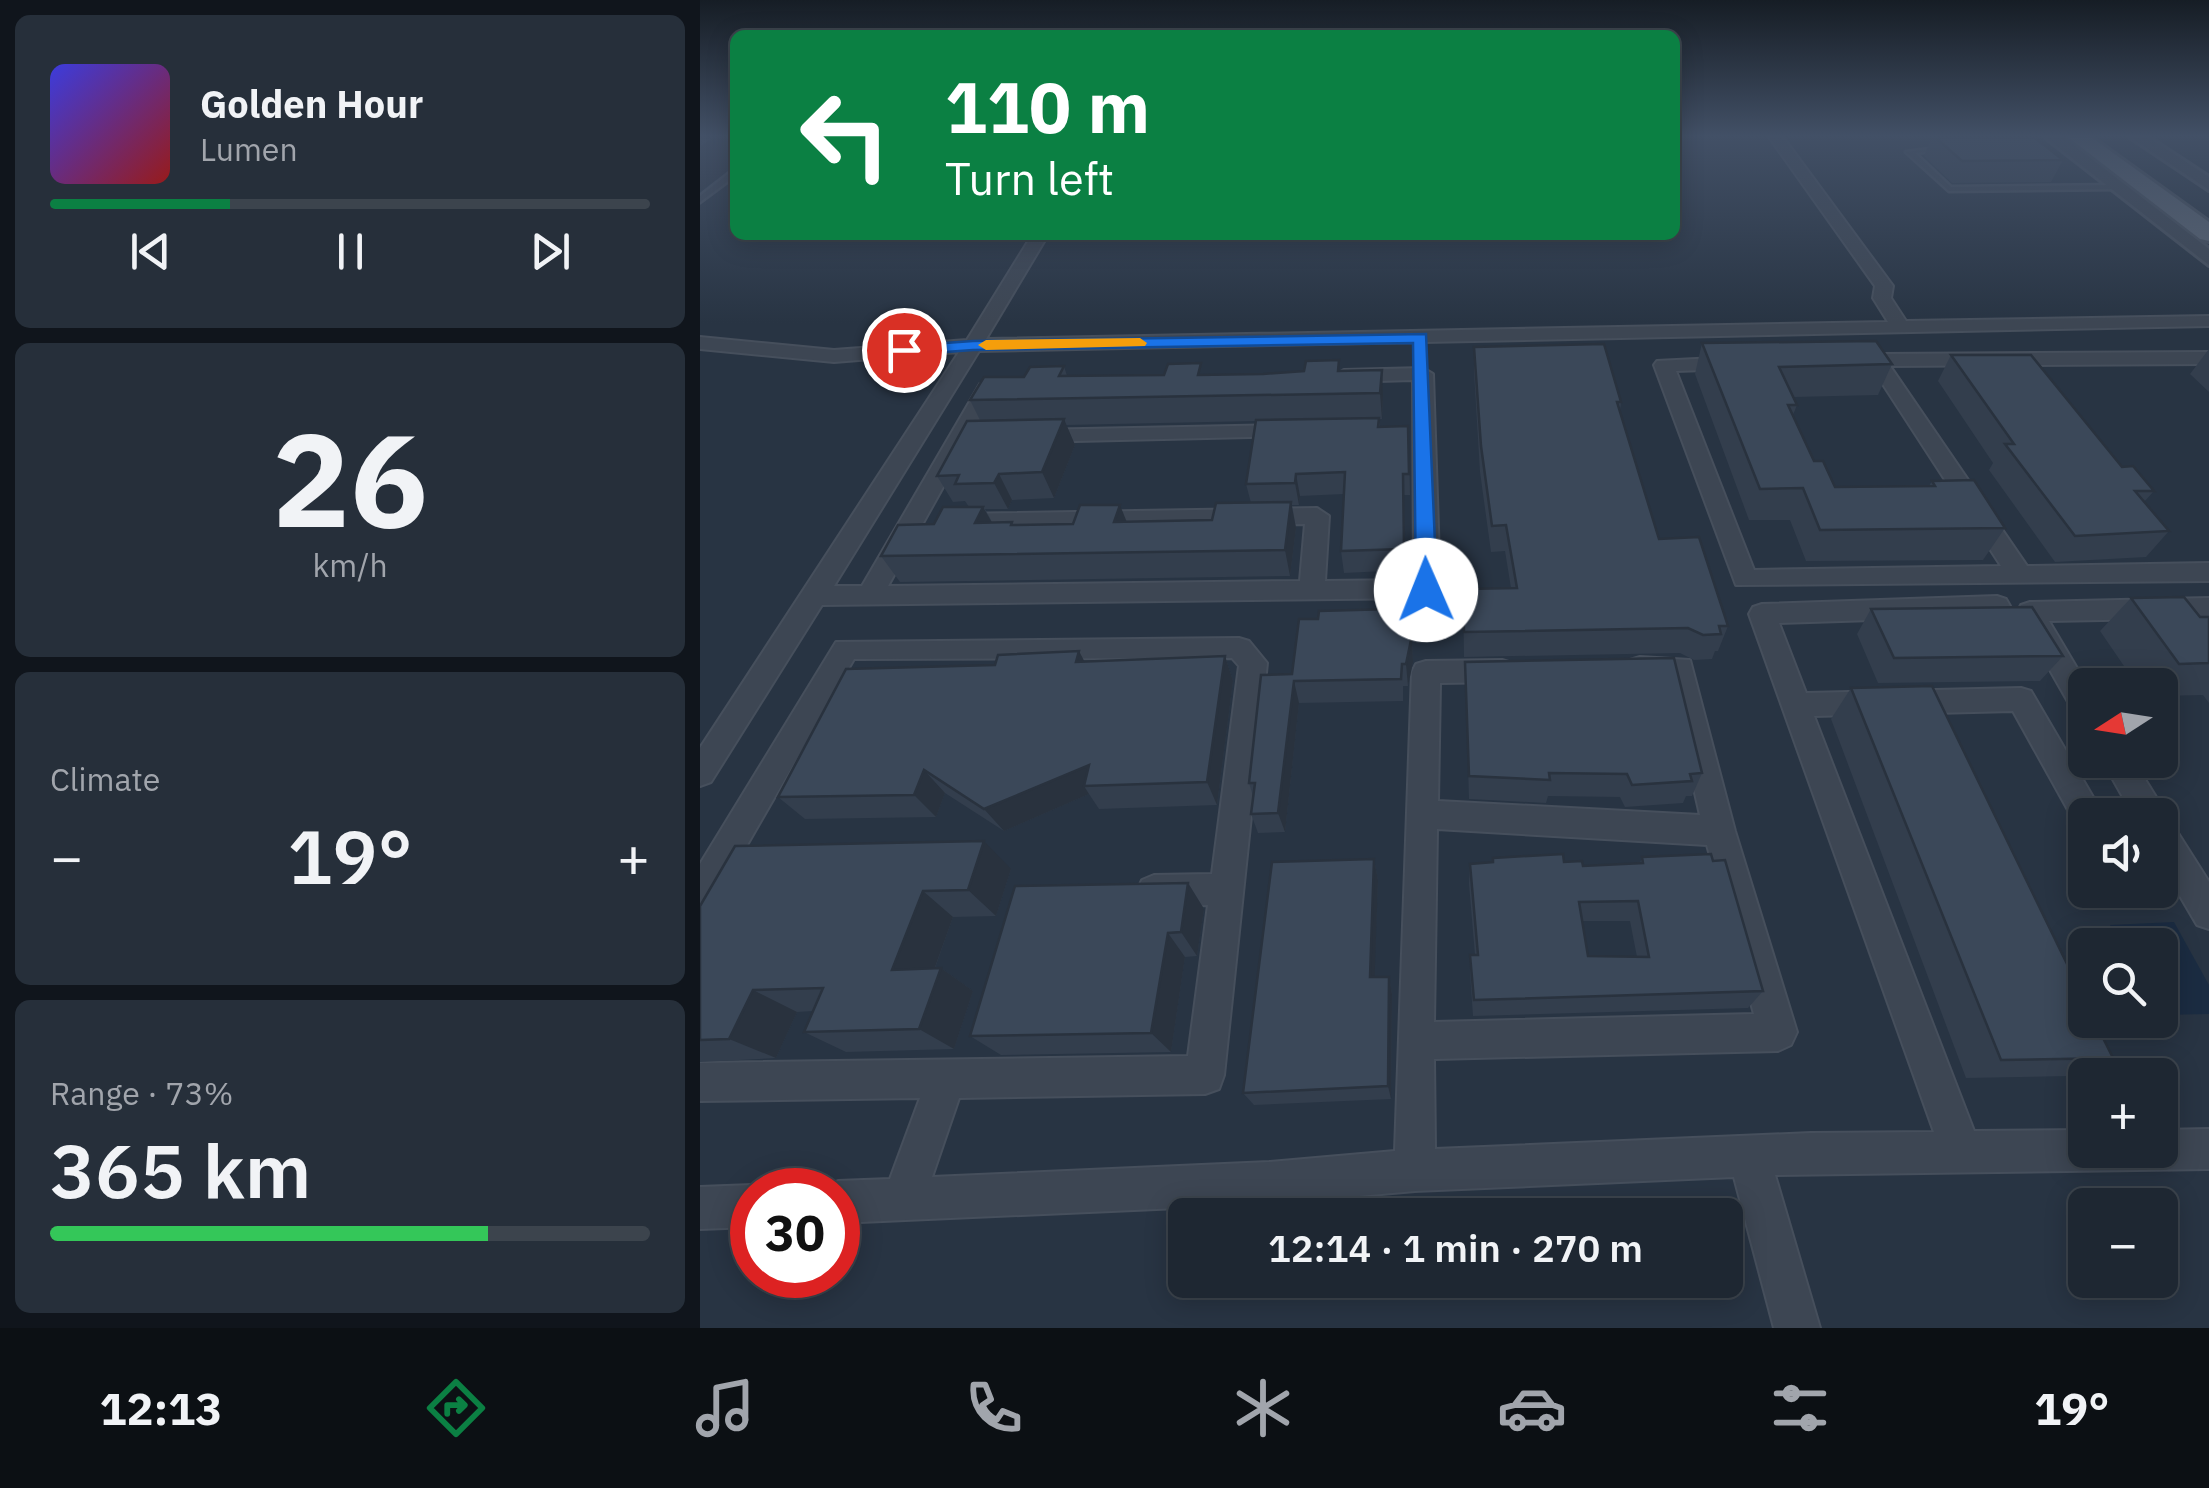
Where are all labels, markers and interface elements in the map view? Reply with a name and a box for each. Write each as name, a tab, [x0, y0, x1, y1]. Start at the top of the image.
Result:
text: 110 m	[945, 61, 1150, 152]
icon: left	[780, 70, 910, 200]
text: Golden Hour	[200, 79, 423, 128]
text: Lumen	[200, 128, 298, 170]
text: Turn left	[945, 149, 1114, 207]
icon: previous	[123, 224, 178, 279]
icon: pause	[323, 224, 378, 279]
icon: next	[523, 224, 578, 279]
pin	[862, 308, 947, 393]
icon: arrive	[877, 323, 932, 378]
text: 26	[272, 394, 428, 563]
position arrow	[1374, 538, 1478, 642]
text: km/h	[312, 544, 388, 586]
north arrow	[2068, 668, 2178, 778]
map controls	[2068, 668, 2178, 1298]
text: Climate	[50, 758, 160, 800]
button: sound	[2068, 798, 2178, 908]
text: 19°	[287, 807, 413, 905]
text: −	[50, 821, 83, 892]
text: +	[617, 821, 650, 892]
button: search	[2068, 928, 2178, 1038]
button: +	[2068, 1058, 2178, 1168]
text: Range · 73%	[50, 1072, 233, 1114]
text: 365 km	[50, 1121, 311, 1219]
speed limit sign: 30	[730, 1168, 860, 1298]
button: −	[2068, 1188, 2178, 1298]
text: 12:14 · 1 min · 270 m	[1268, 1223, 1643, 1272]
icon: directions	[421, 1373, 491, 1443]
icon: music	[690, 1373, 760, 1443]
icon: phone	[959, 1373, 1029, 1443]
icon: climate	[1228, 1373, 1298, 1443]
icon: car	[1497, 1373, 1567, 1443]
icon: filters	[1765, 1373, 1835, 1443]
text: 12:13	[99, 1379, 222, 1437]
text: 19°	[2034, 1379, 2109, 1437]

